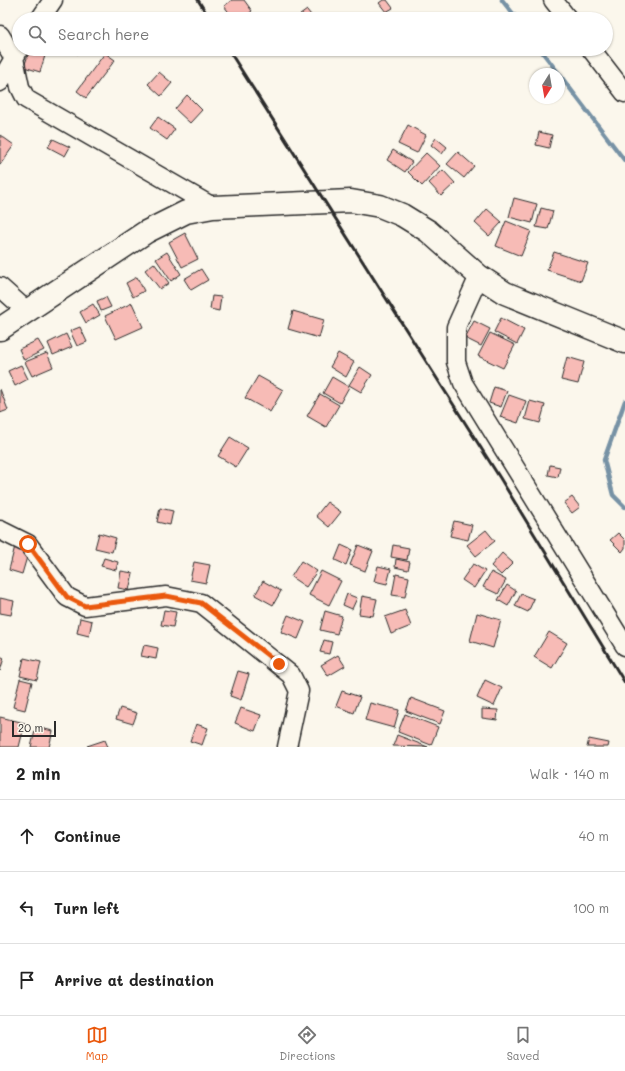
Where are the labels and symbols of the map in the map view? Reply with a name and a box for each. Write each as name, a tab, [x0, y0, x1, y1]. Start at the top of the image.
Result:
north arrow	[529, 68, 565, 104]
route start	[19, 535, 37, 553]
route end	[270, 655, 288, 673]
scale bar	[12, 719, 56, 738]

